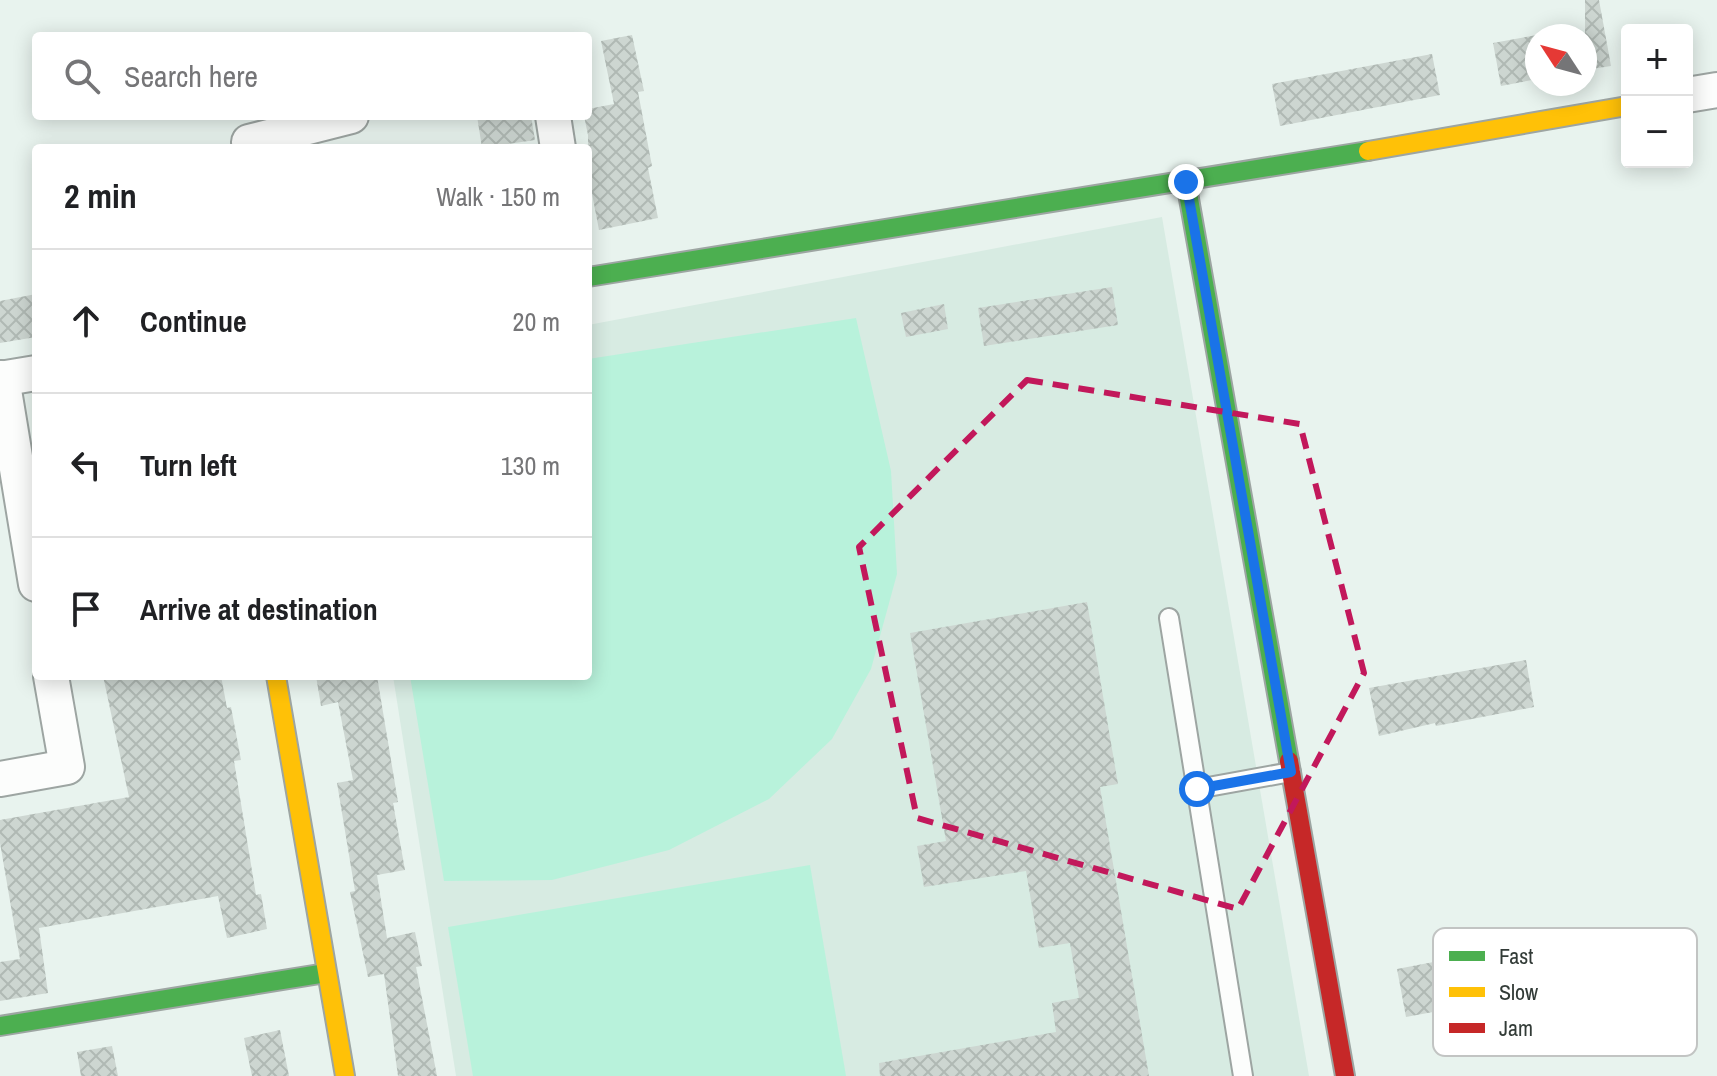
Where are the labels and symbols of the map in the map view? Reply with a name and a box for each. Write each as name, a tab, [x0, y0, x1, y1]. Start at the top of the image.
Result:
north arrow	[1525, 24, 1597, 96]
route end	[1168, 164, 1204, 200]
route start	[1179, 771, 1215, 807]
legend	[1433, 928, 1697, 1056]
text: Fast	[1499, 941, 1533, 971]
text: Slow	[1499, 977, 1538, 1007]
text: Jam	[1499, 1013, 1533, 1043]

